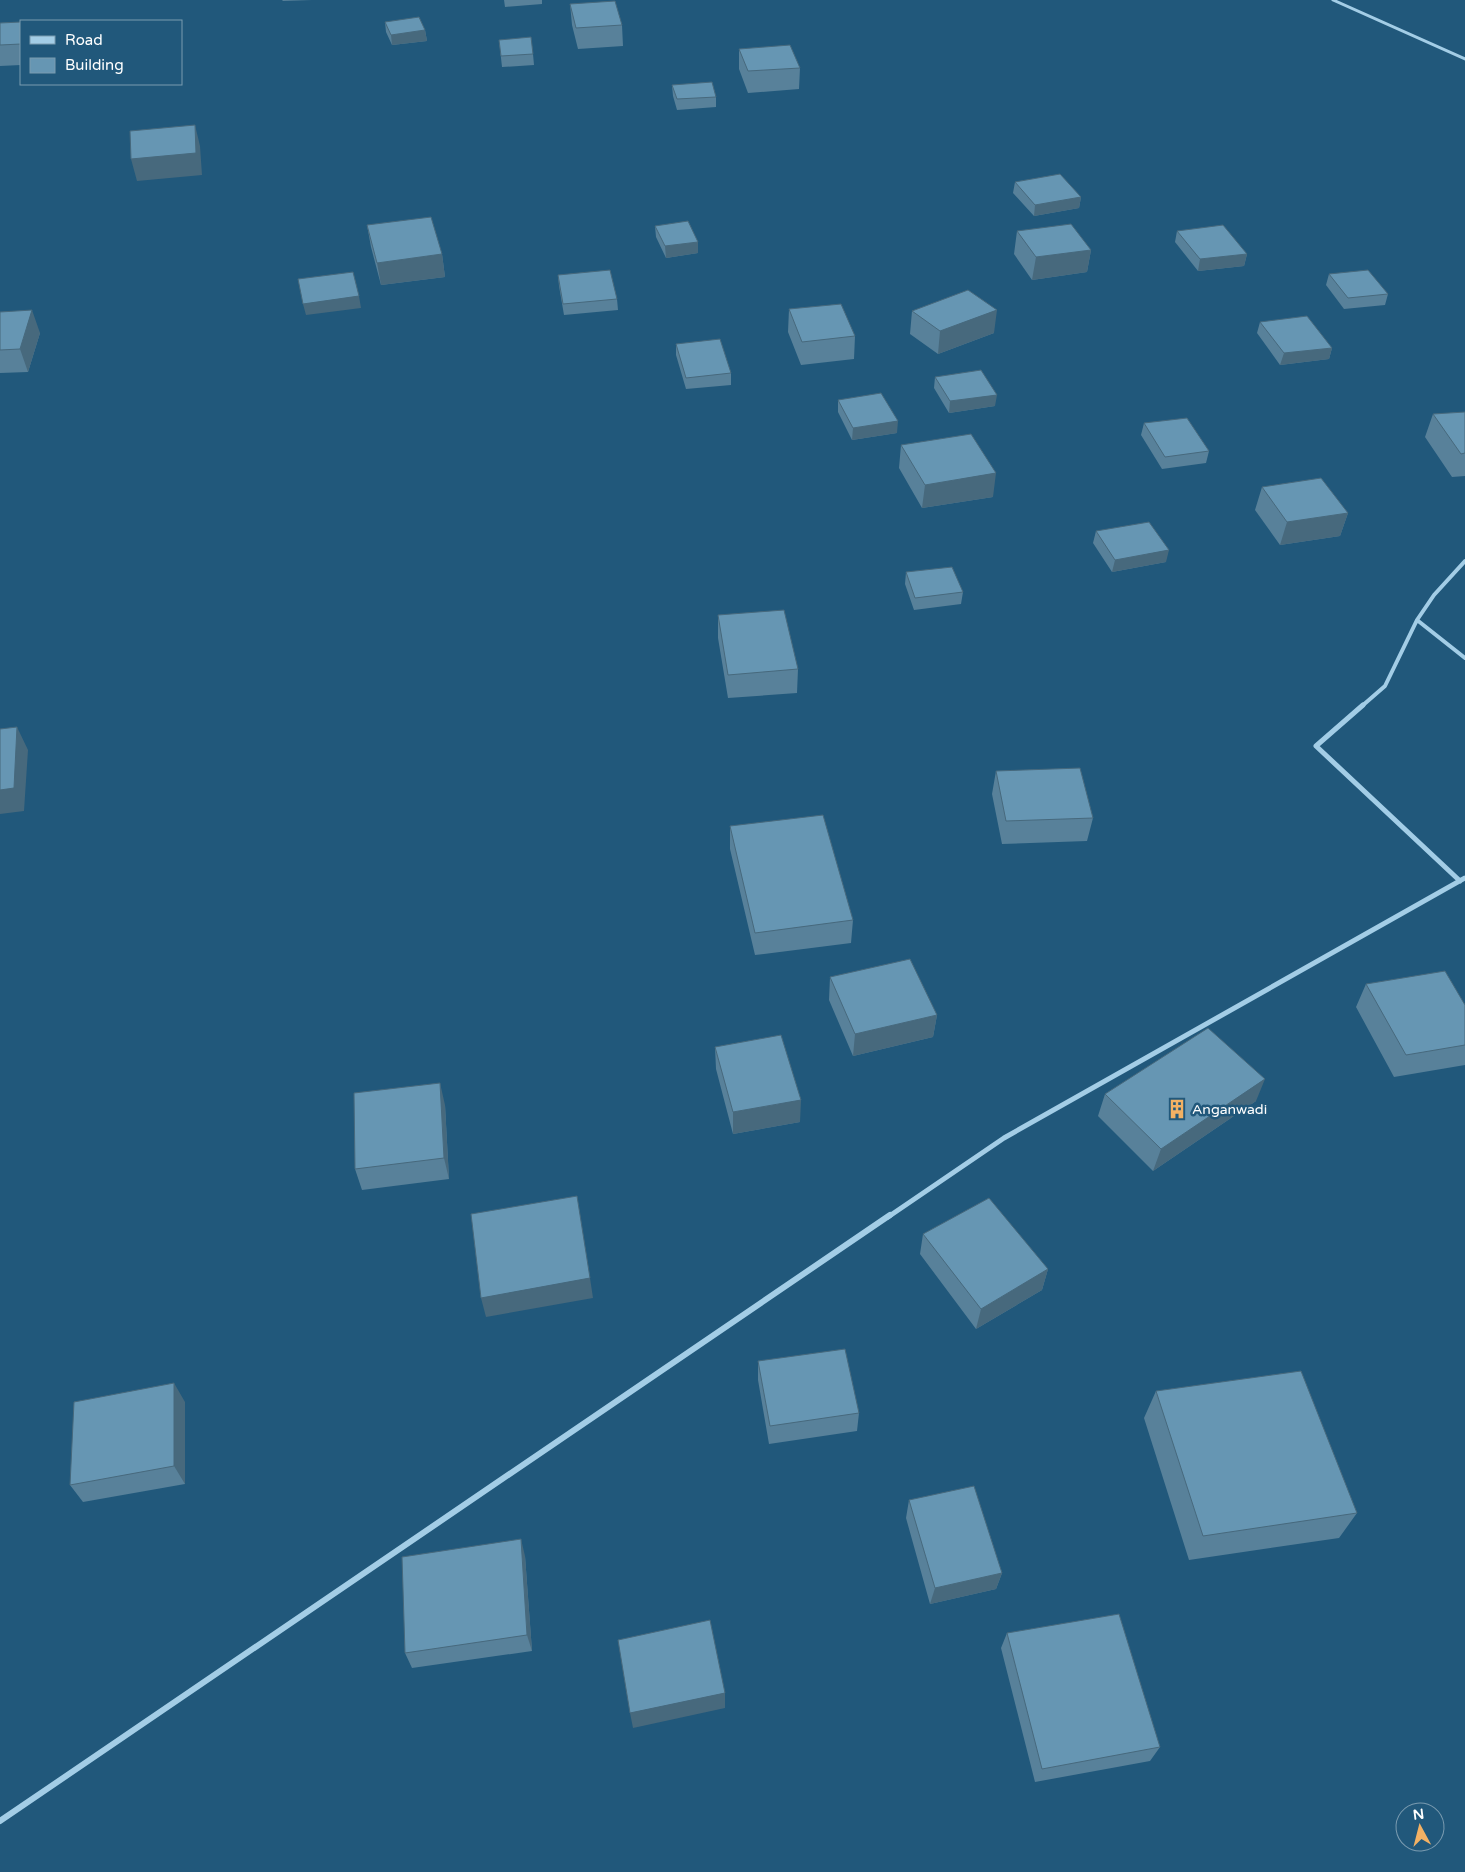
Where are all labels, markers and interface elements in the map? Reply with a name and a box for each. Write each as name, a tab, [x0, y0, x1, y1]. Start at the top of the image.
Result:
legend	[20, 20, 182, 85]
text: Road	[65, 31, 103, 49]
text: Building	[65, 56, 124, 74]
building icon: Anganwadi	[1166, 1098, 1188, 1120]
place label: Anganwadi	[1192, 1101, 1267, 1118]
north arrow	[1395, 1802, 1445, 1852]
text: N	[1412, 1805, 1425, 1824]

